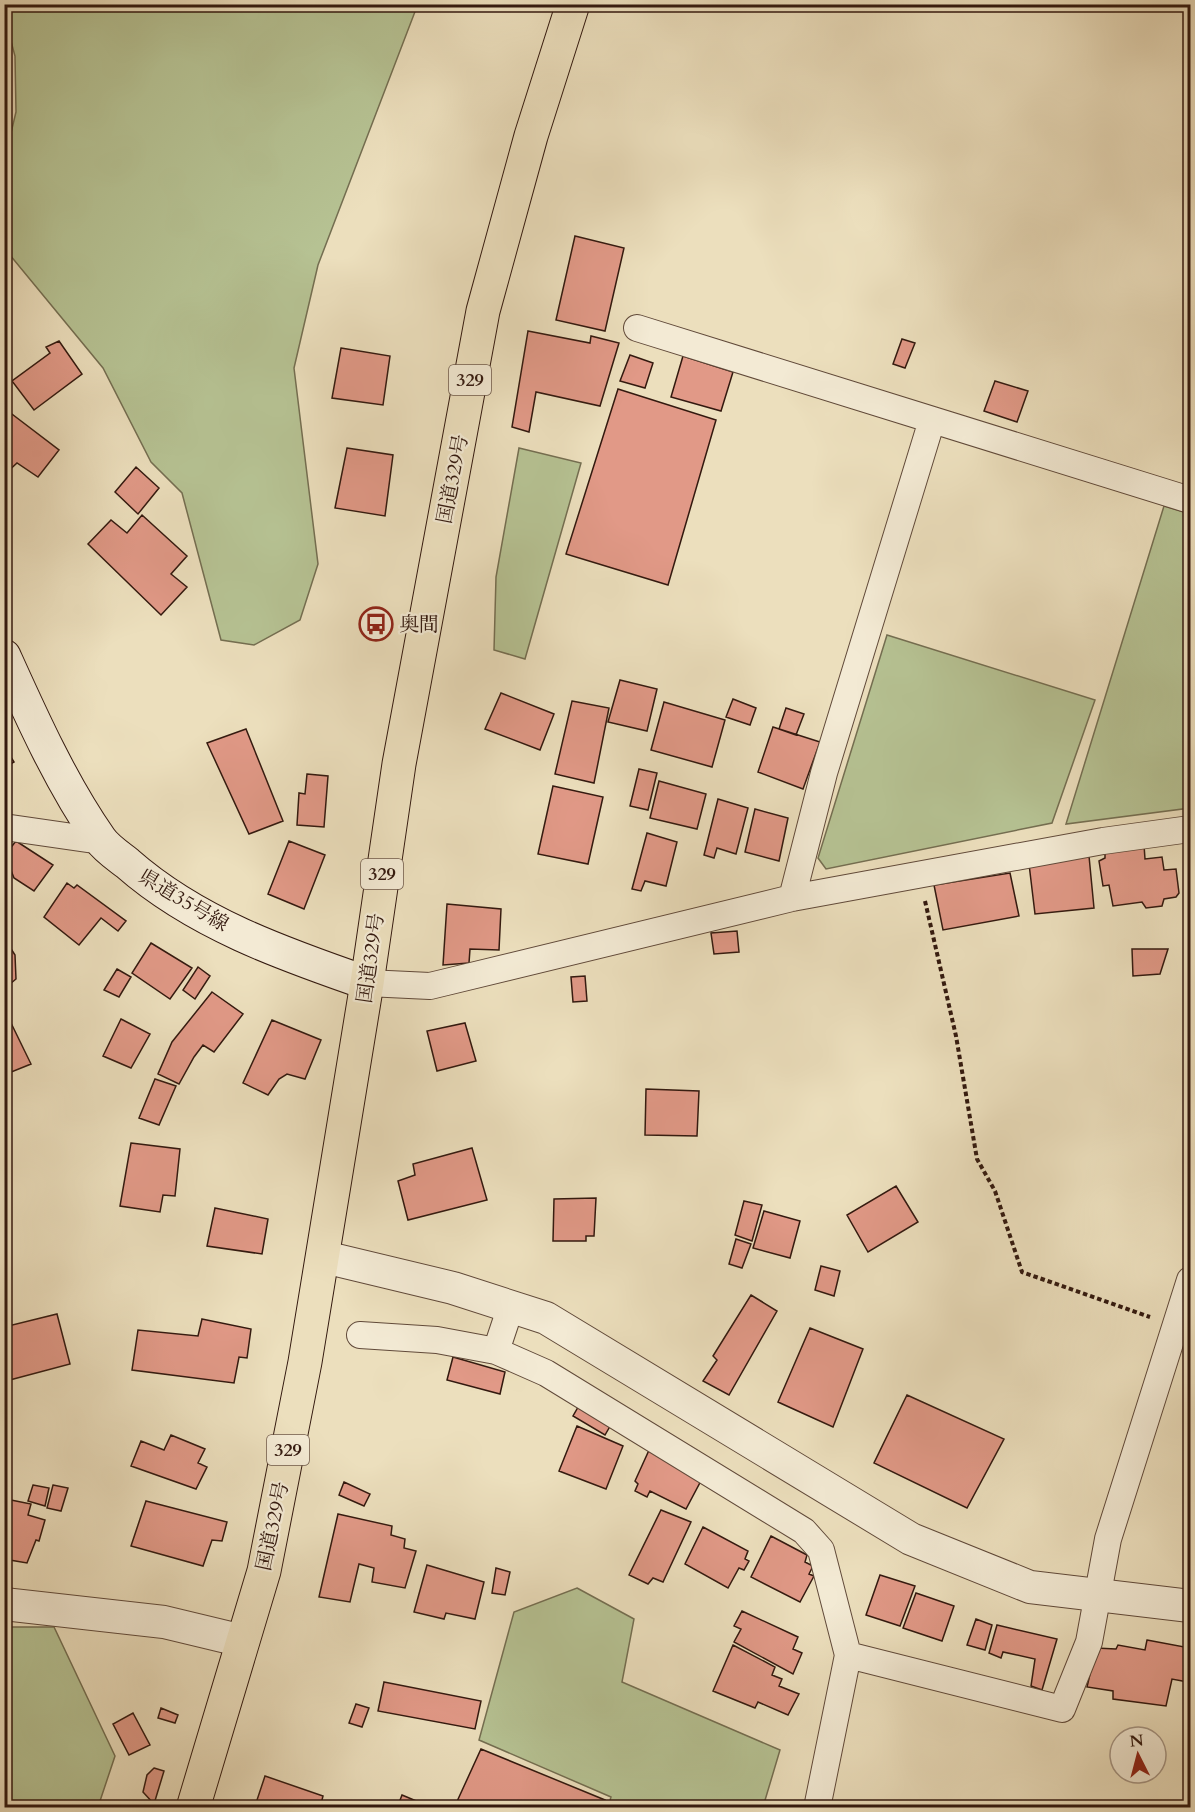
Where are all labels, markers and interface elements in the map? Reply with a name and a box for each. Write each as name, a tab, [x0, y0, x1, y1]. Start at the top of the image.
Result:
road number: 329	[449, 365, 491, 395]
street label: 国道329号	[431, 432, 474, 526]
bus stop icon: 奥間	[358, 606, 394, 642]
place label: 奥間	[399, 611, 439, 638]
road number: 329	[361, 859, 403, 889]
street label: 県道35号線	[134, 863, 234, 938]
street label: 国道329号	[351, 911, 390, 1005]
road number: 329	[267, 1435, 309, 1465]
street label: 国道329号	[250, 1479, 295, 1573]
north arrow	[1108, 1725, 1168, 1785]
text: N	[1128, 1729, 1145, 1753]

